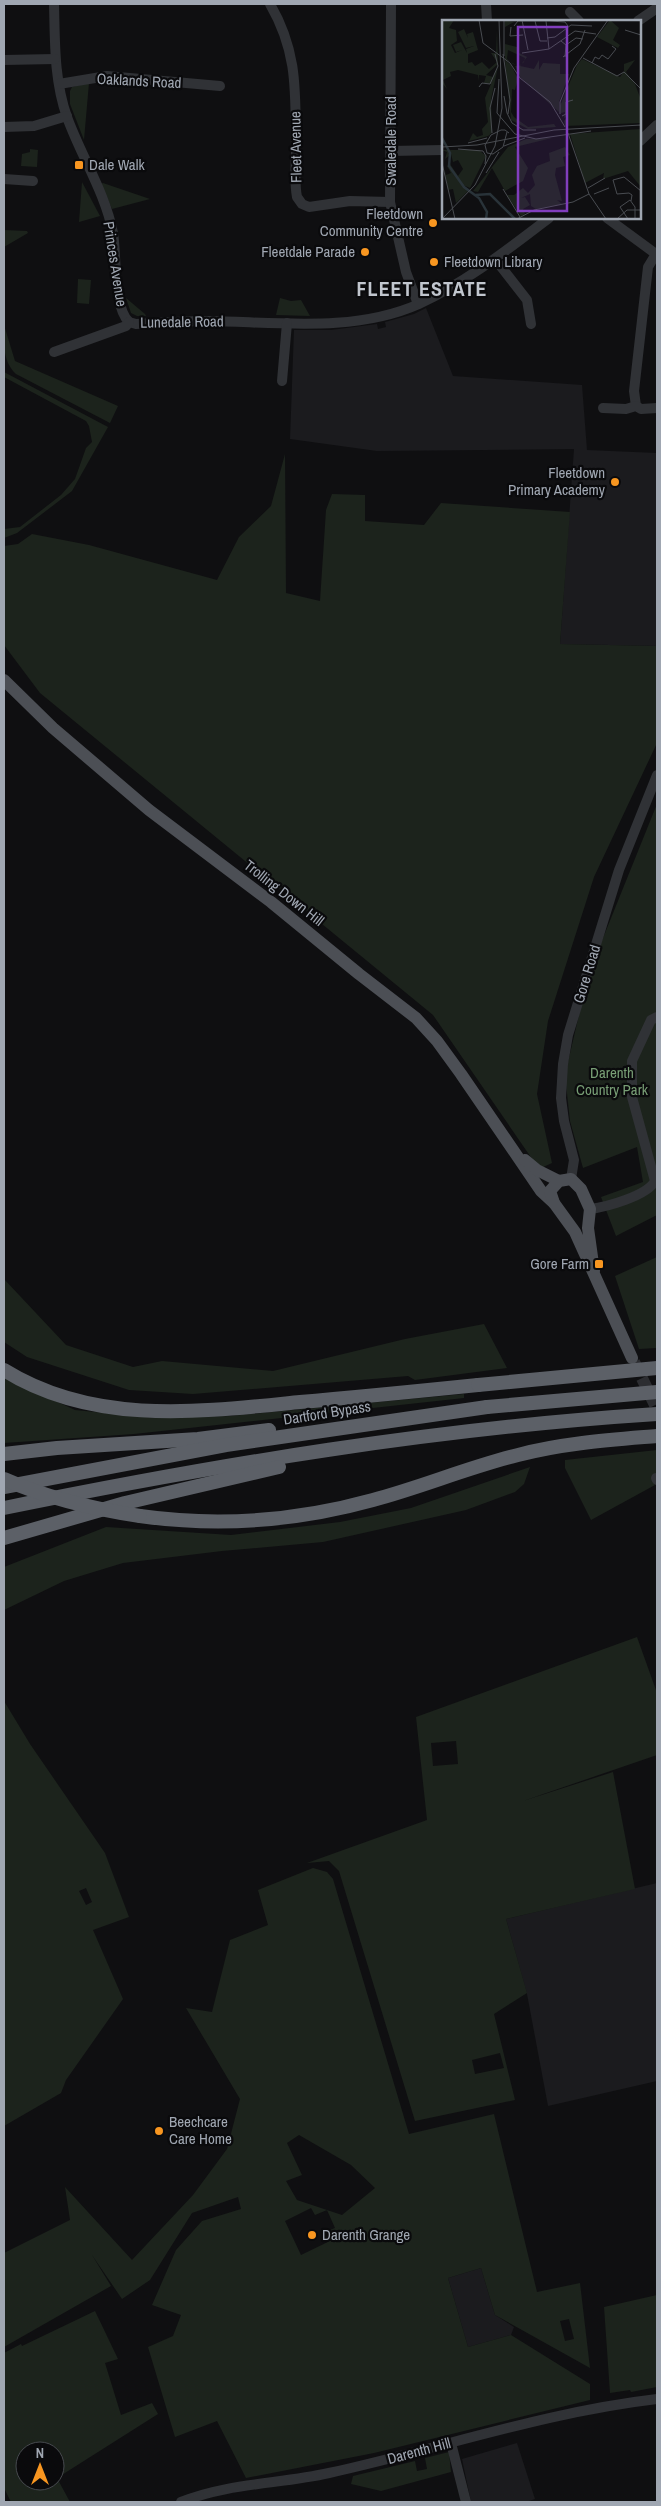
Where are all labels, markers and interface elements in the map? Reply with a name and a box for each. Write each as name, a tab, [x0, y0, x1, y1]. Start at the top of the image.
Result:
inset map	[442, 20, 641, 219]
street label: Oaklands Road	[96, 68, 182, 93]
street label: Swaledale Road	[380, 96, 401, 186]
street label: Fleet Avenue	[284, 111, 307, 183]
place label: Dale Walk	[89, 154, 145, 175]
marker: Dale Walk	[73, 159, 85, 171]
place label: Fleetdown Community Centre	[320, 203, 423, 241]
marker: Fleetdown Community Centre	[427, 217, 439, 229]
street label: Princes Avenue	[98, 220, 133, 308]
place label: Fleetdale Parade	[261, 241, 355, 262]
marker: Fleetdale Parade	[359, 246, 371, 258]
place label: Fleetdown Library	[444, 251, 543, 272]
marker: Fleetdown Library	[428, 256, 440, 268]
district label: FLEET ESTATE	[357, 275, 487, 302]
street label: Lunedale Road	[140, 310, 224, 333]
place label: Fleetdown Primary Academy	[508, 462, 606, 500]
marker: Fleetdown Primary Academy	[609, 476, 621, 488]
street label: Trolling Down Hill	[240, 855, 329, 931]
street label: Gore Road	[568, 942, 605, 1006]
park label: Darenth Country Park	[576, 1062, 649, 1100]
place label: Gore Farm	[530, 1253, 589, 1274]
marker: Gore Farm	[593, 1258, 605, 1270]
street label: Dartford Bypass	[282, 1395, 372, 1430]
place label: Beechcare Care Home	[169, 2111, 232, 2149]
marker: Beechcare Care Home	[153, 2125, 165, 2137]
place label: Darenth Grange	[322, 2224, 410, 2245]
marker: Darenth Grange	[306, 2229, 318, 2241]
street label: Darenth Hill	[385, 2432, 453, 2469]
north arrow	[15, 2441, 65, 2491]
text: N	[36, 2444, 44, 2462]

